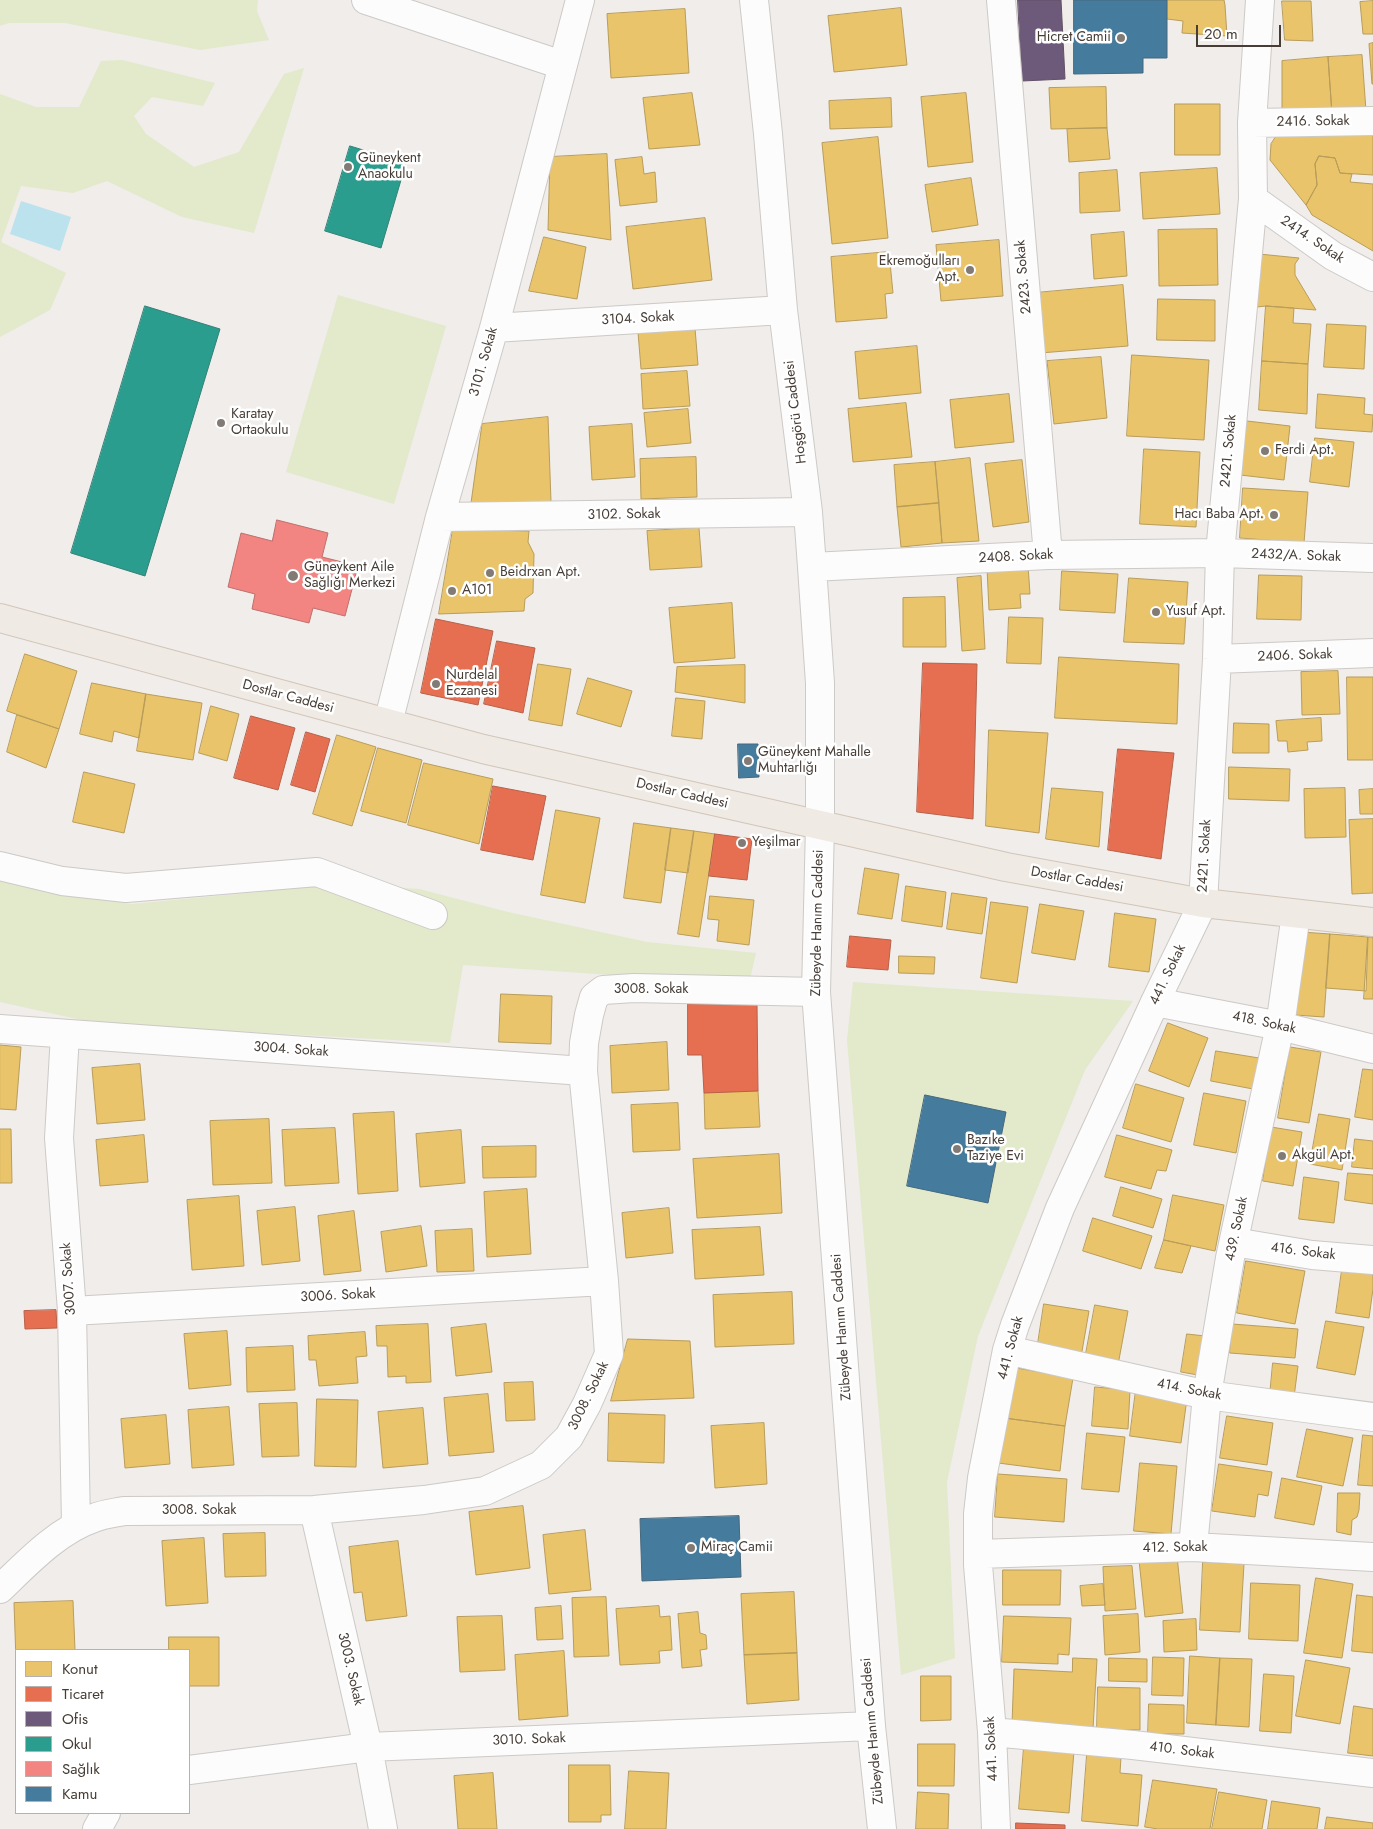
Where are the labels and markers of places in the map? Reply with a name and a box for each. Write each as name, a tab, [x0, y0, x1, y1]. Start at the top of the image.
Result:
place label: Hicret Camii	[1037, 30, 1111, 46]
marker: Hicret Camii	[1115, 32, 1127, 44]
place label: Güneykent Anaokulu	[358, 151, 421, 184]
marker: Güneykent Anaokulu	[342, 161, 354, 173]
place label: Ekremoğulları Apt.	[879, 254, 960, 286]
marker: Ekremoğulları Apt.	[964, 264, 976, 276]
place label: Karatay Ortaokulu	[231, 407, 289, 440]
marker: Karatay Ortaokulu	[215, 417, 227, 429]
place label: Ferdi Apt.	[1275, 443, 1334, 459]
marker: Ferdi Apt.	[1259, 445, 1271, 457]
place label: Hacı Baba Apt.	[1174, 507, 1264, 523]
marker: Hacı Baba Apt.	[1268, 509, 1280, 521]
place label: Güneykent Aile Sağlığı Merkezi	[304, 560, 395, 592]
place label: Beidrxan Apt.	[500, 565, 581, 581]
marker: Beidrxan Apt.	[484, 567, 496, 579]
marker: Güneykent Aile Sağlığı Merkezi	[286, 569, 300, 583]
place label: A101	[462, 583, 492, 599]
marker: A101	[446, 585, 458, 597]
place label: Yusuf Apt.	[1166, 604, 1226, 620]
marker: Yusuf Apt.	[1150, 606, 1162, 618]
place label: Nurdelal Eczanesi	[446, 668, 497, 700]
marker: Nurdelal Eczanesi	[430, 678, 442, 690]
place label: Güneykent Mahalle Muhtarlığı	[758, 745, 871, 778]
marker: Güneykent Mahalle Muhtarlığı	[742, 755, 754, 767]
place label: Yeşilmar	[752, 835, 801, 851]
marker: Yeşilmar	[736, 837, 748, 849]
place label: Bazıke Taziye Evi	[967, 1133, 1024, 1166]
marker: Bazıke Taziye Evi	[951, 1143, 963, 1155]
place label: Akgül Apt.	[1292, 1148, 1355, 1164]
marker: Akgül Apt.	[1276, 1150, 1288, 1162]
place label: Miraç Camii	[701, 1540, 773, 1556]
marker: Miraç Camii	[685, 1542, 697, 1554]

